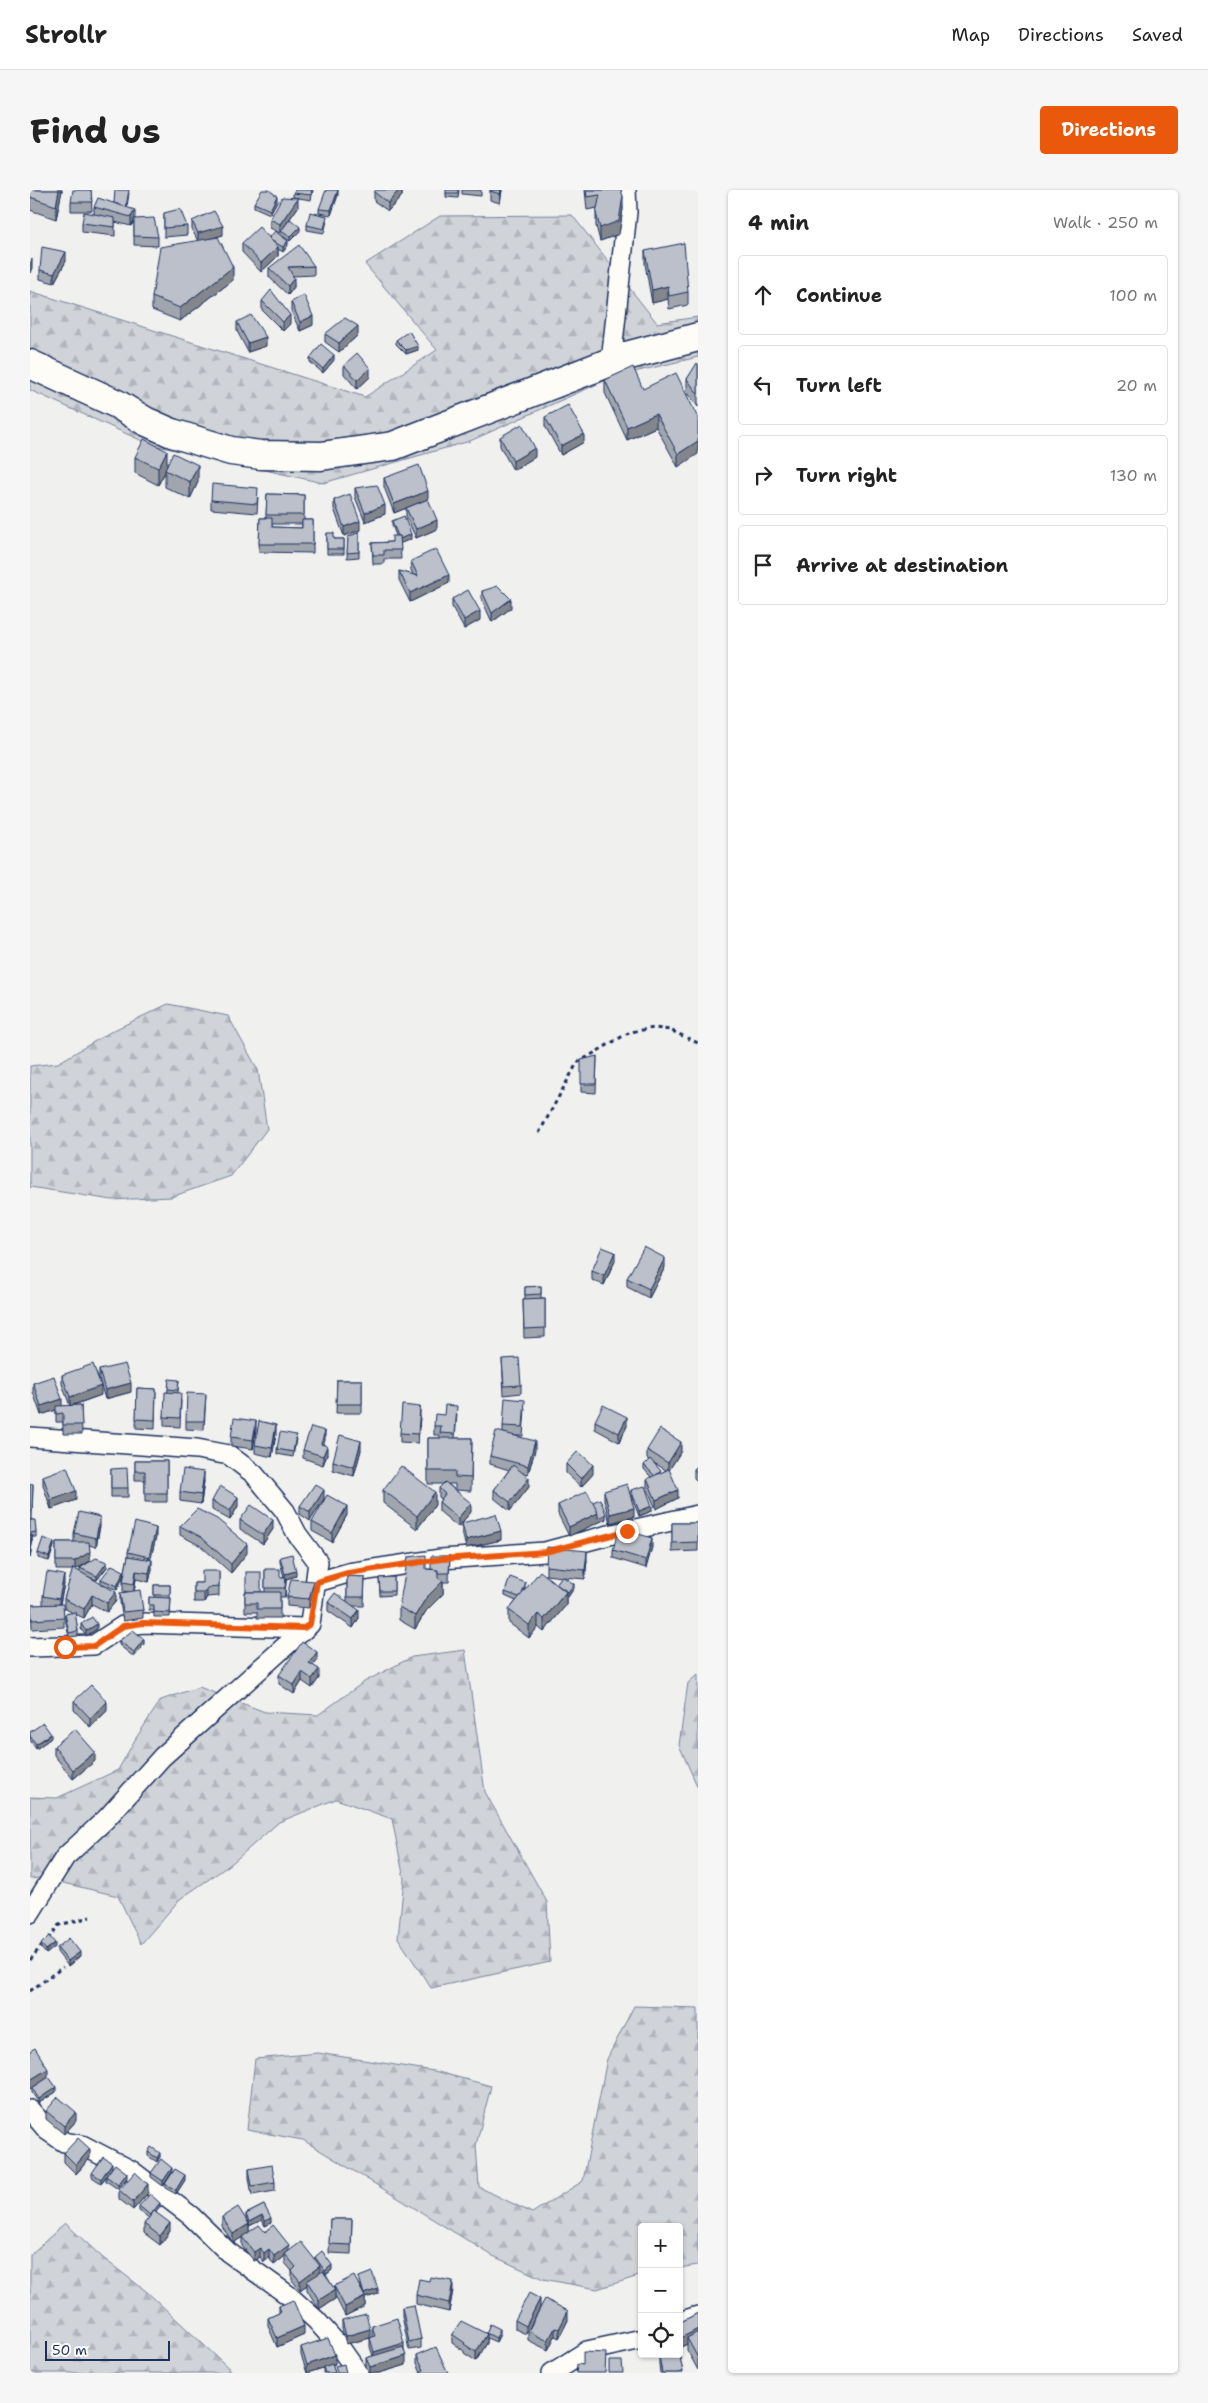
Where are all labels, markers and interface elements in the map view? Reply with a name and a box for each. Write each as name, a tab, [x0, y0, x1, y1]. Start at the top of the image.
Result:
text: Strollr	[25, 19, 107, 51]
text: Map	[952, 23, 990, 47]
text: Directions	[1018, 23, 1104, 47]
text: Saved	[1132, 23, 1183, 47]
button: Directions	[1040, 106, 1178, 154]
text: Find us	[30, 107, 161, 154]
text: 4 min	[748, 209, 809, 237]
text: Walk · 250 m	[1053, 212, 1158, 233]
icon: ahead	[749, 281, 777, 309]
text: Continue	[796, 283, 882, 308]
text: 100 m	[1109, 285, 1157, 306]
icon: left	[749, 371, 777, 399]
text: Turn left	[796, 373, 882, 398]
text: 20 m	[1116, 375, 1157, 396]
icon: right	[749, 461, 777, 489]
text: Turn right	[796, 463, 897, 488]
text: 130 m	[1110, 465, 1157, 486]
icon: arrive	[749, 551, 777, 579]
text: Arrive at destination	[796, 553, 1008, 578]
route end	[616, 1520, 639, 1543]
route start	[54, 1636, 77, 1659]
map controls	[638, 2223, 683, 2358]
button: +	[638, 2223, 683, 2268]
button: −	[638, 2268, 683, 2313]
button: locate	[638, 2313, 683, 2358]
scale bar	[45, 2338, 170, 2361]
text: 50 m	[52, 2341, 87, 2359]

